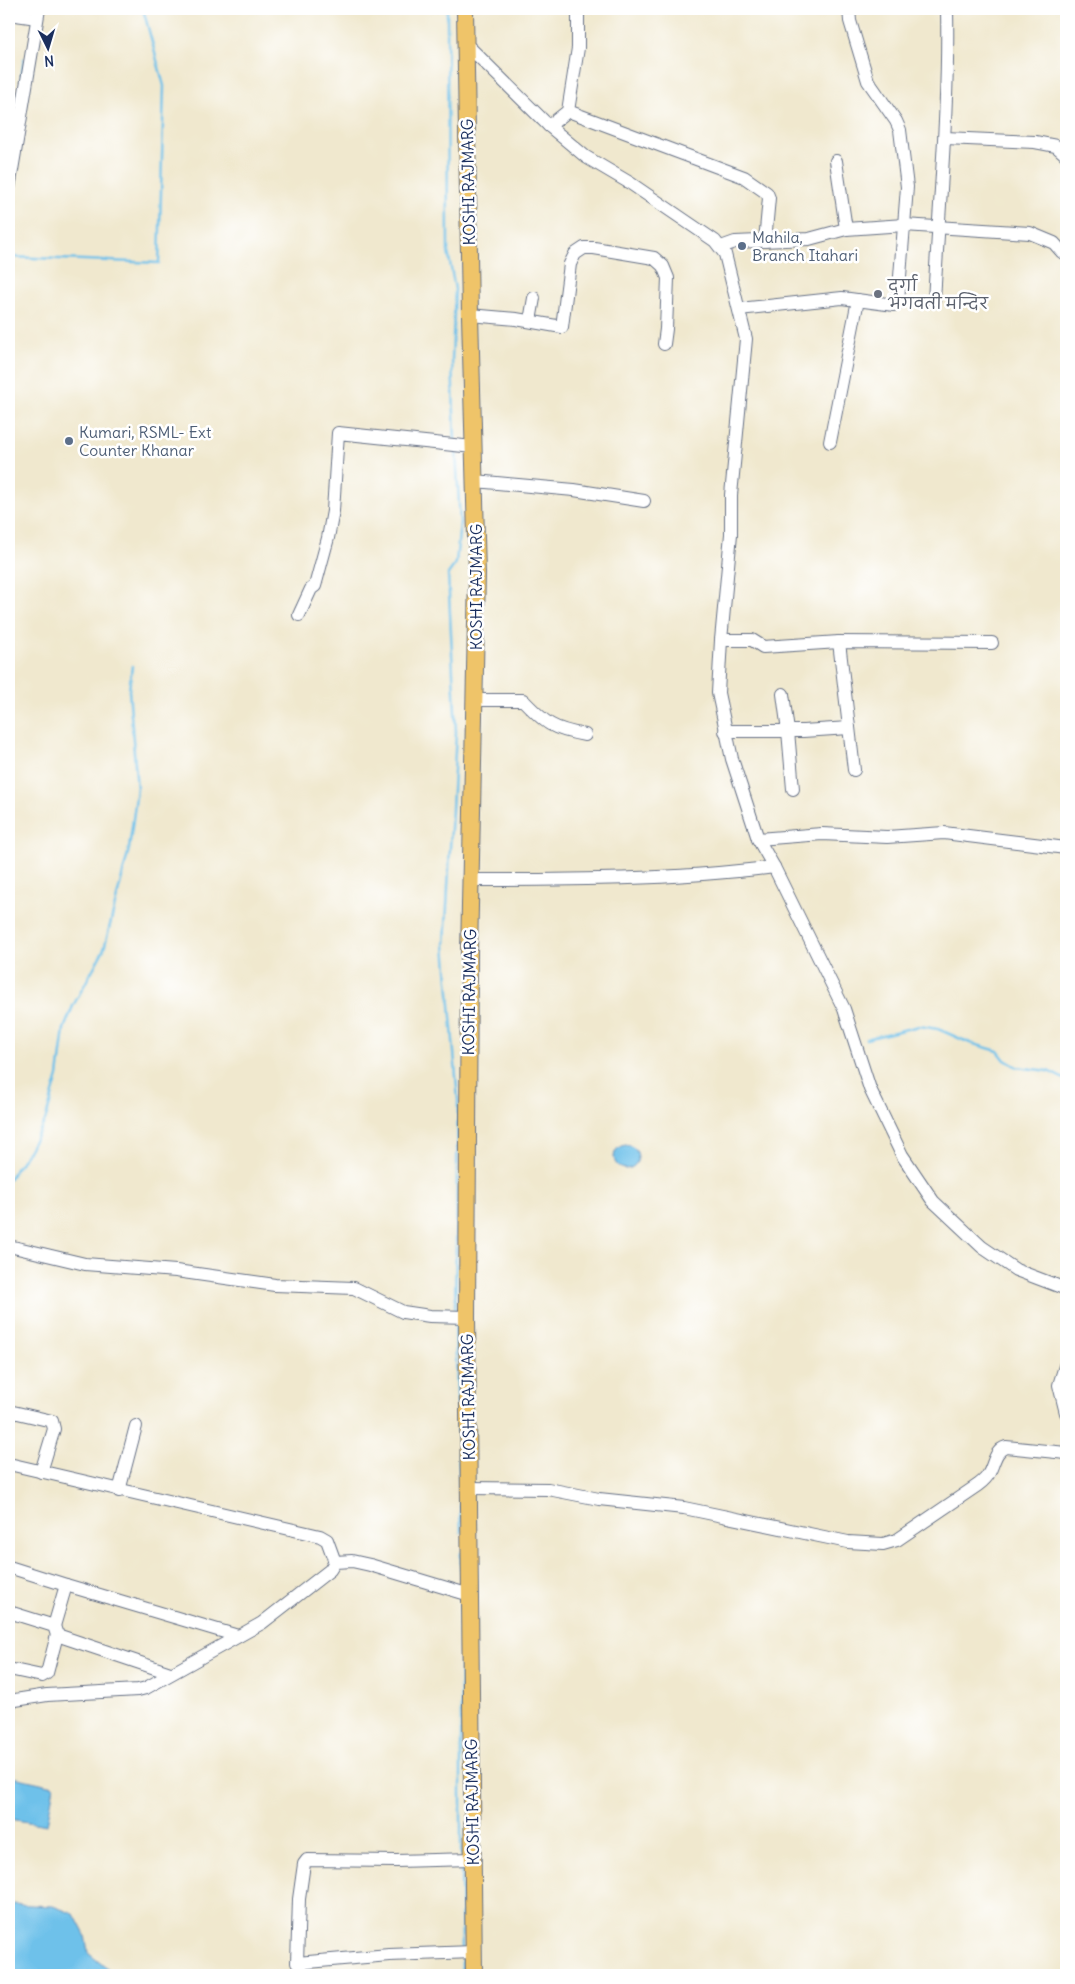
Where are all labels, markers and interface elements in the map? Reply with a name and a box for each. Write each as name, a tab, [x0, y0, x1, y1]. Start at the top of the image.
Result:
north arrow	[22, 22, 72, 72]
text: N	[44, 52, 55, 70]
street label: KOSHI RAJMARG	[457, 119, 479, 245]
place label: Mahila, Branch Itahari	[752, 227, 858, 265]
marker: Mahila, Branch Itahari	[736, 240, 748, 252]
place label: दुर्गा भगवती मन्दिर	[887, 274, 989, 313]
marker: दुर्गा भगवती मन्दिर	[872, 288, 884, 300]
place label: Kumari, RSML- Ext Counter Khanar	[79, 422, 212, 460]
marker: Kumari, RSML- Ext Counter Khanar	[63, 435, 75, 447]
street label: KOSHI RAJMARG	[466, 524, 486, 650]
street label: KOSHI RAJMARG	[458, 929, 480, 1055]
street label: KOSHI RAJMARG	[457, 1334, 479, 1460]
street label: KOSHI RAJMARG	[461, 1739, 483, 1865]

